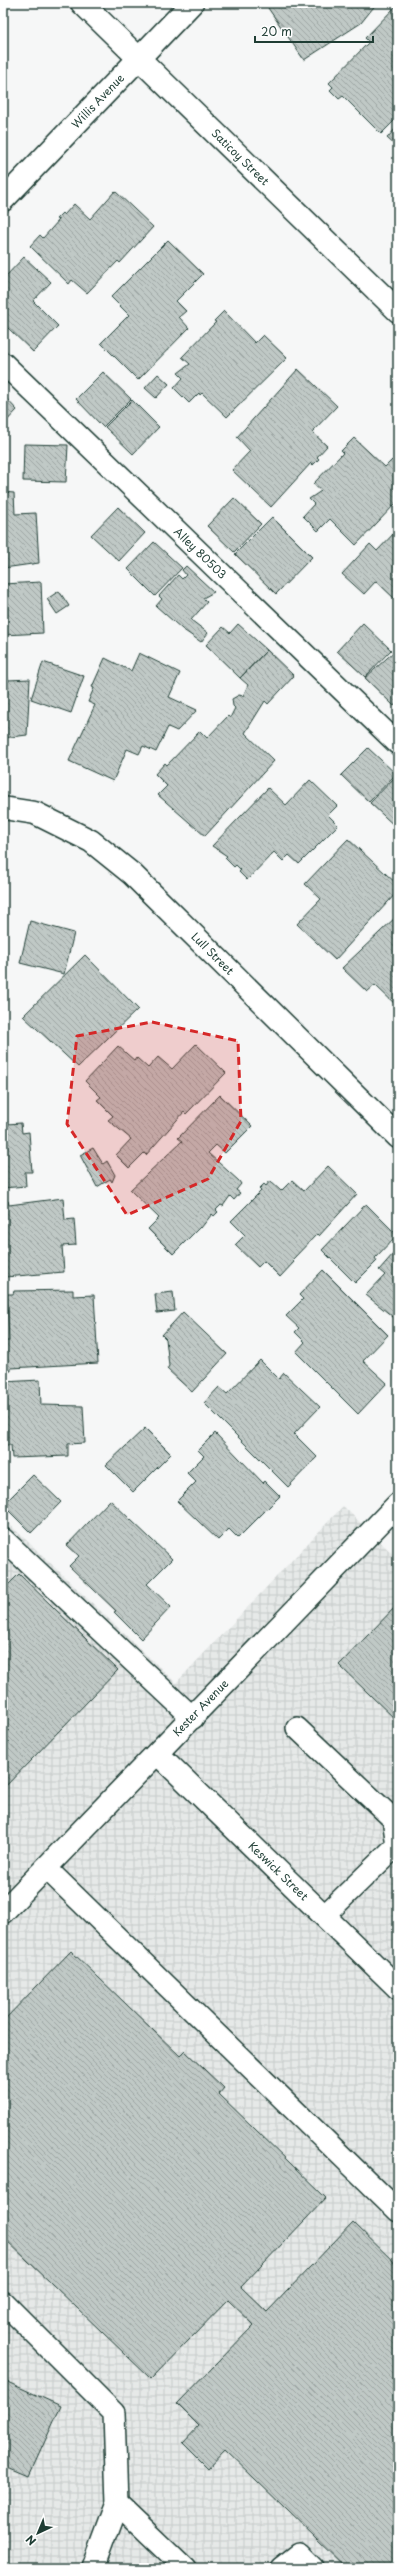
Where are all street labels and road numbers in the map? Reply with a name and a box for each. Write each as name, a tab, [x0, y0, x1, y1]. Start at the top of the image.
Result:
street label: Willis Avenue	[67, 70, 128, 132]
street label: Saticoy Street	[208, 125, 274, 189]
street label: Alley 80503	[170, 523, 231, 583]
street label: Lull Street	[188, 928, 239, 979]
street label: Kester Avenue	[168, 1675, 232, 1740]
street label: Keswick Street	[245, 1838, 313, 1905]

